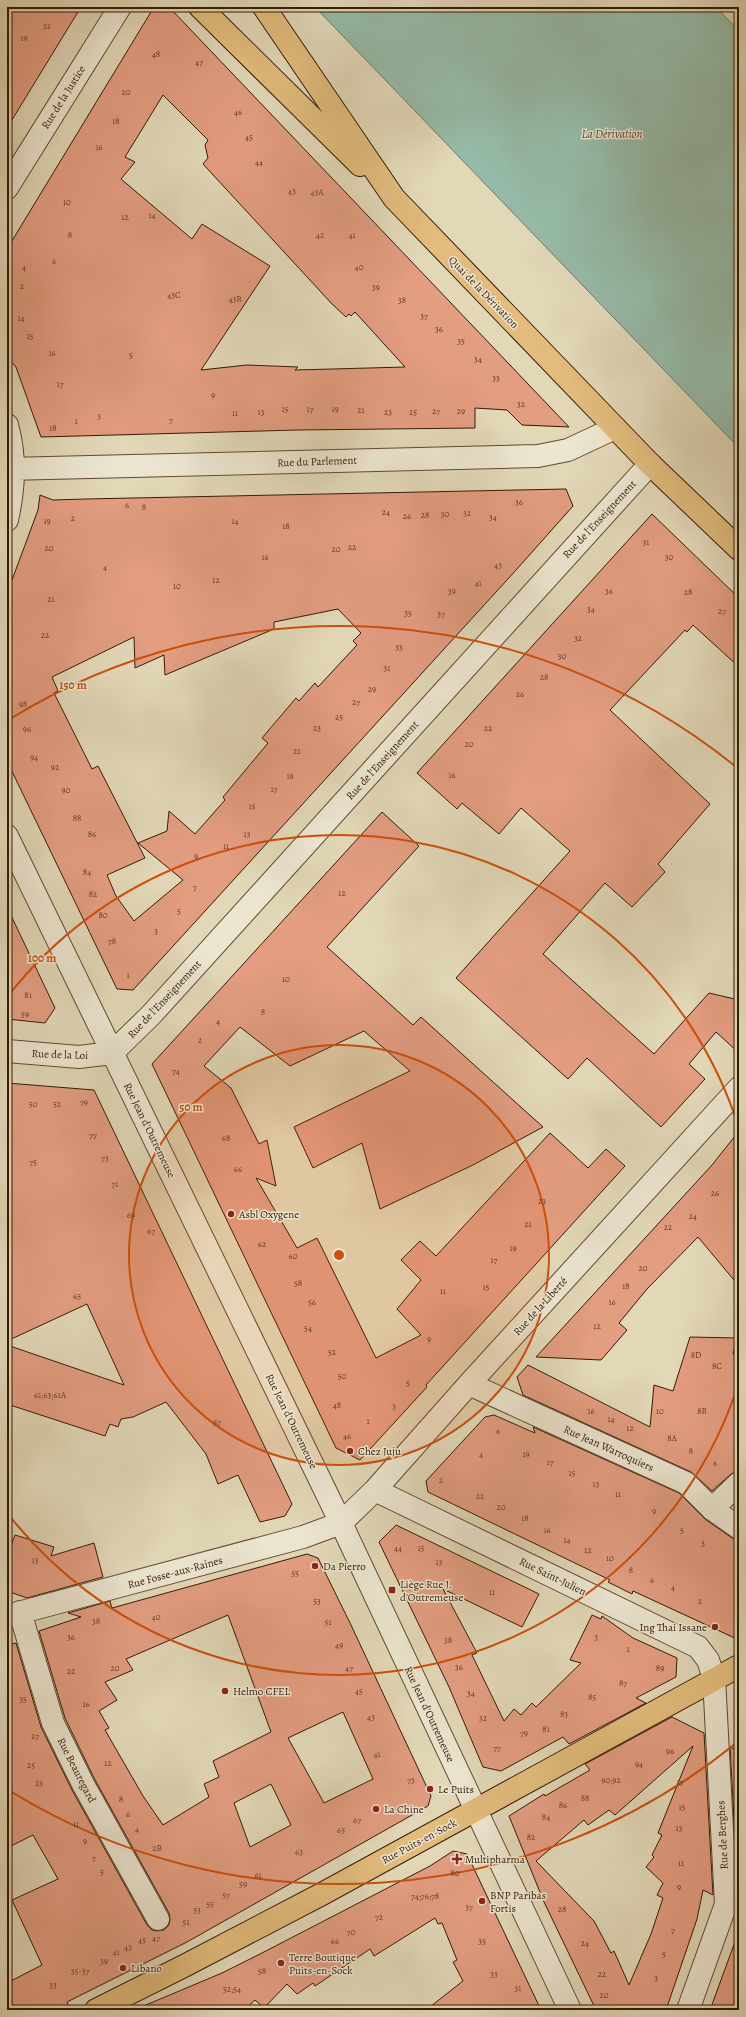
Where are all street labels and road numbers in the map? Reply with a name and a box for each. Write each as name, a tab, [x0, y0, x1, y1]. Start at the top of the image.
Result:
street label: Rue de la Justice	[38, 63, 89, 132]
street label: Quai de la Dérivation	[445, 253, 522, 332]
street label: Rue du Parlement	[277, 453, 358, 470]
street label: Rue de l'Enseignement	[559, 477, 640, 562]
street label: Rue de l'Enseignement	[343, 717, 422, 803]
street label: Rue de l'Enseignement	[124, 957, 205, 1042]
street label: Rue de la Loi	[31, 1046, 89, 1063]
street label: Rue Jean d'Outremeuse	[120, 1080, 179, 1180]
street label: Rue de la Liberté	[510, 1274, 571, 1339]
street label: Rue Jean d'Outremeuse	[262, 1371, 321, 1471]
street label: Rue Jean Warroquiers	[561, 1422, 656, 1475]
street label: Rue Fosse-aux-Raines	[126, 1553, 224, 1592]
street label: Rue Saint-Julien	[517, 1554, 589, 1599]
street label: Rue Jean d'Outremeuse	[401, 1664, 458, 1765]
street label: Rue Beauregard	[54, 1735, 99, 1805]
street label: Rue de Berghes	[713, 1800, 732, 1870]
street label: Rue Puits-en-Sock	[379, 1815, 460, 1868]

